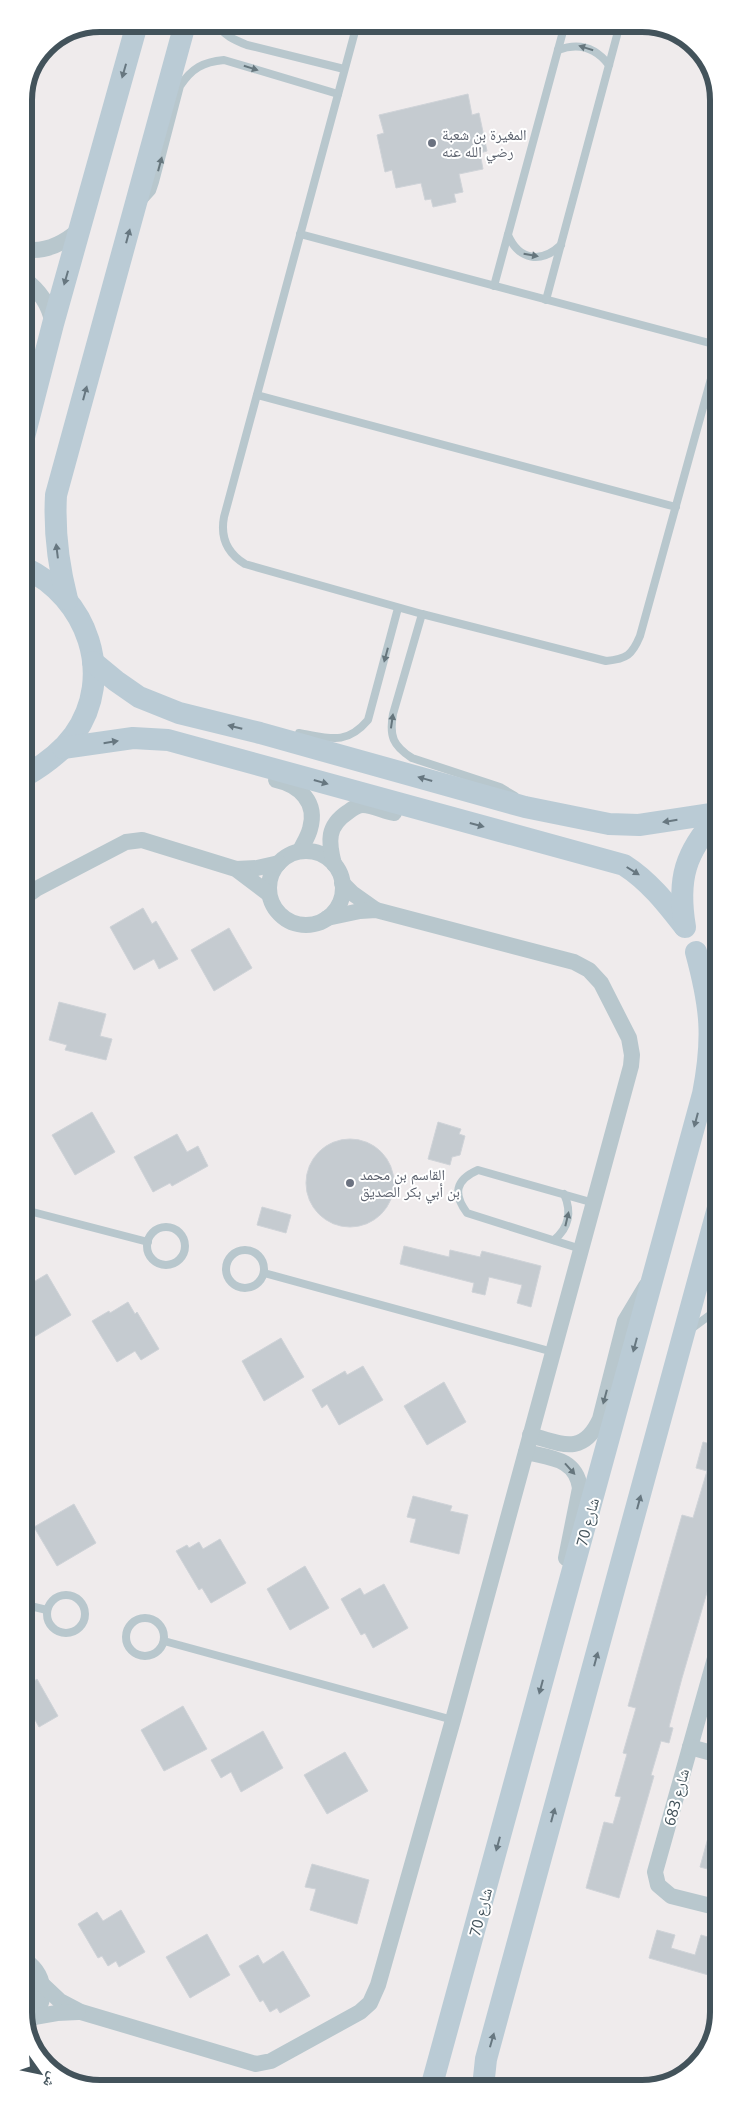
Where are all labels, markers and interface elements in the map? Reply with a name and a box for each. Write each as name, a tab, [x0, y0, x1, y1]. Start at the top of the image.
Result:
one-way arrow	[578, 44, 593, 52]
one-way arrow	[119, 63, 127, 78]
one-way arrow	[243, 64, 258, 72]
place label: المغيرة بن شعبة رضي الله عنه	[442, 124, 527, 164]
marker: المغيرة بن شعبة رضي الله عنه	[426, 137, 438, 149]
one-way arrow	[156, 157, 164, 172]
one-way arrow	[124, 229, 132, 244]
one-way arrow	[524, 252, 540, 260]
one-way arrow	[61, 270, 69, 285]
one-way arrow	[81, 385, 89, 400]
one-way arrow	[53, 543, 61, 559]
one-way arrow	[382, 647, 390, 662]
one-way arrow	[388, 712, 396, 728]
one-way arrow	[228, 722, 243, 730]
one-way arrow	[104, 737, 120, 745]
one-way arrow	[418, 775, 433, 783]
one-way arrow	[313, 778, 328, 786]
one-way arrow	[661, 818, 677, 826]
one-way arrow	[470, 822, 485, 830]
one-way arrow	[626, 866, 639, 875]
one-way arrow	[692, 1113, 700, 1128]
place label: القاسم بن محمد بن أبي بكر الصديق	[360, 1164, 460, 1204]
marker: القاسم بن محمد بن أبي بكر الصديق	[344, 1177, 356, 1189]
one-way arrow	[563, 1212, 571, 1227]
one-way arrow	[631, 1337, 639, 1352]
one-way arrow	[601, 1389, 609, 1404]
one-way arrow	[565, 1462, 576, 1475]
one-way arrow	[635, 1494, 643, 1509]
street label: شارع 70	[571, 1495, 604, 1549]
one-way arrow	[592, 1651, 600, 1666]
one-way arrow	[537, 1679, 545, 1694]
street label: شارع 683	[659, 1766, 694, 1828]
one-way arrow	[549, 1808, 557, 1823]
one-way arrow	[494, 1836, 502, 1851]
street label: شارع 70	[464, 1885, 497, 1939]
one-way arrow	[488, 2032, 496, 2047]
north arrow	[15, 2048, 65, 2098]
text: ش	[39, 2069, 63, 2092]

